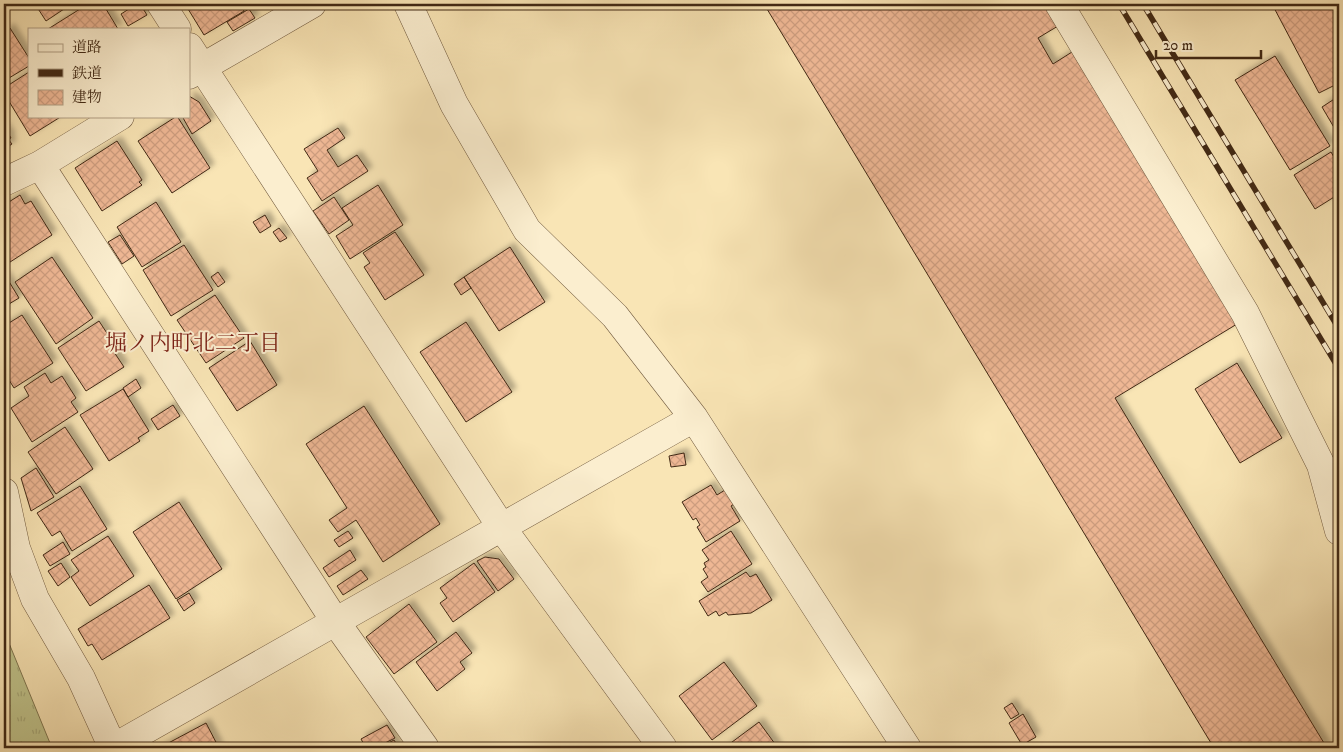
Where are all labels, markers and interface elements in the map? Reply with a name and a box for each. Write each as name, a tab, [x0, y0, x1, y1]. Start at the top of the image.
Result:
legend	[28, 28, 190, 118]
scale bar	[1156, 28, 1260, 60]
text: 20 m	[1163, 36, 1193, 55]
text: 道路	[72, 38, 102, 57]
text: 鉄道	[72, 64, 102, 83]
text: 建物	[72, 88, 102, 107]
district label: 堀ノ内町北二丁目	[105, 330, 281, 357]

